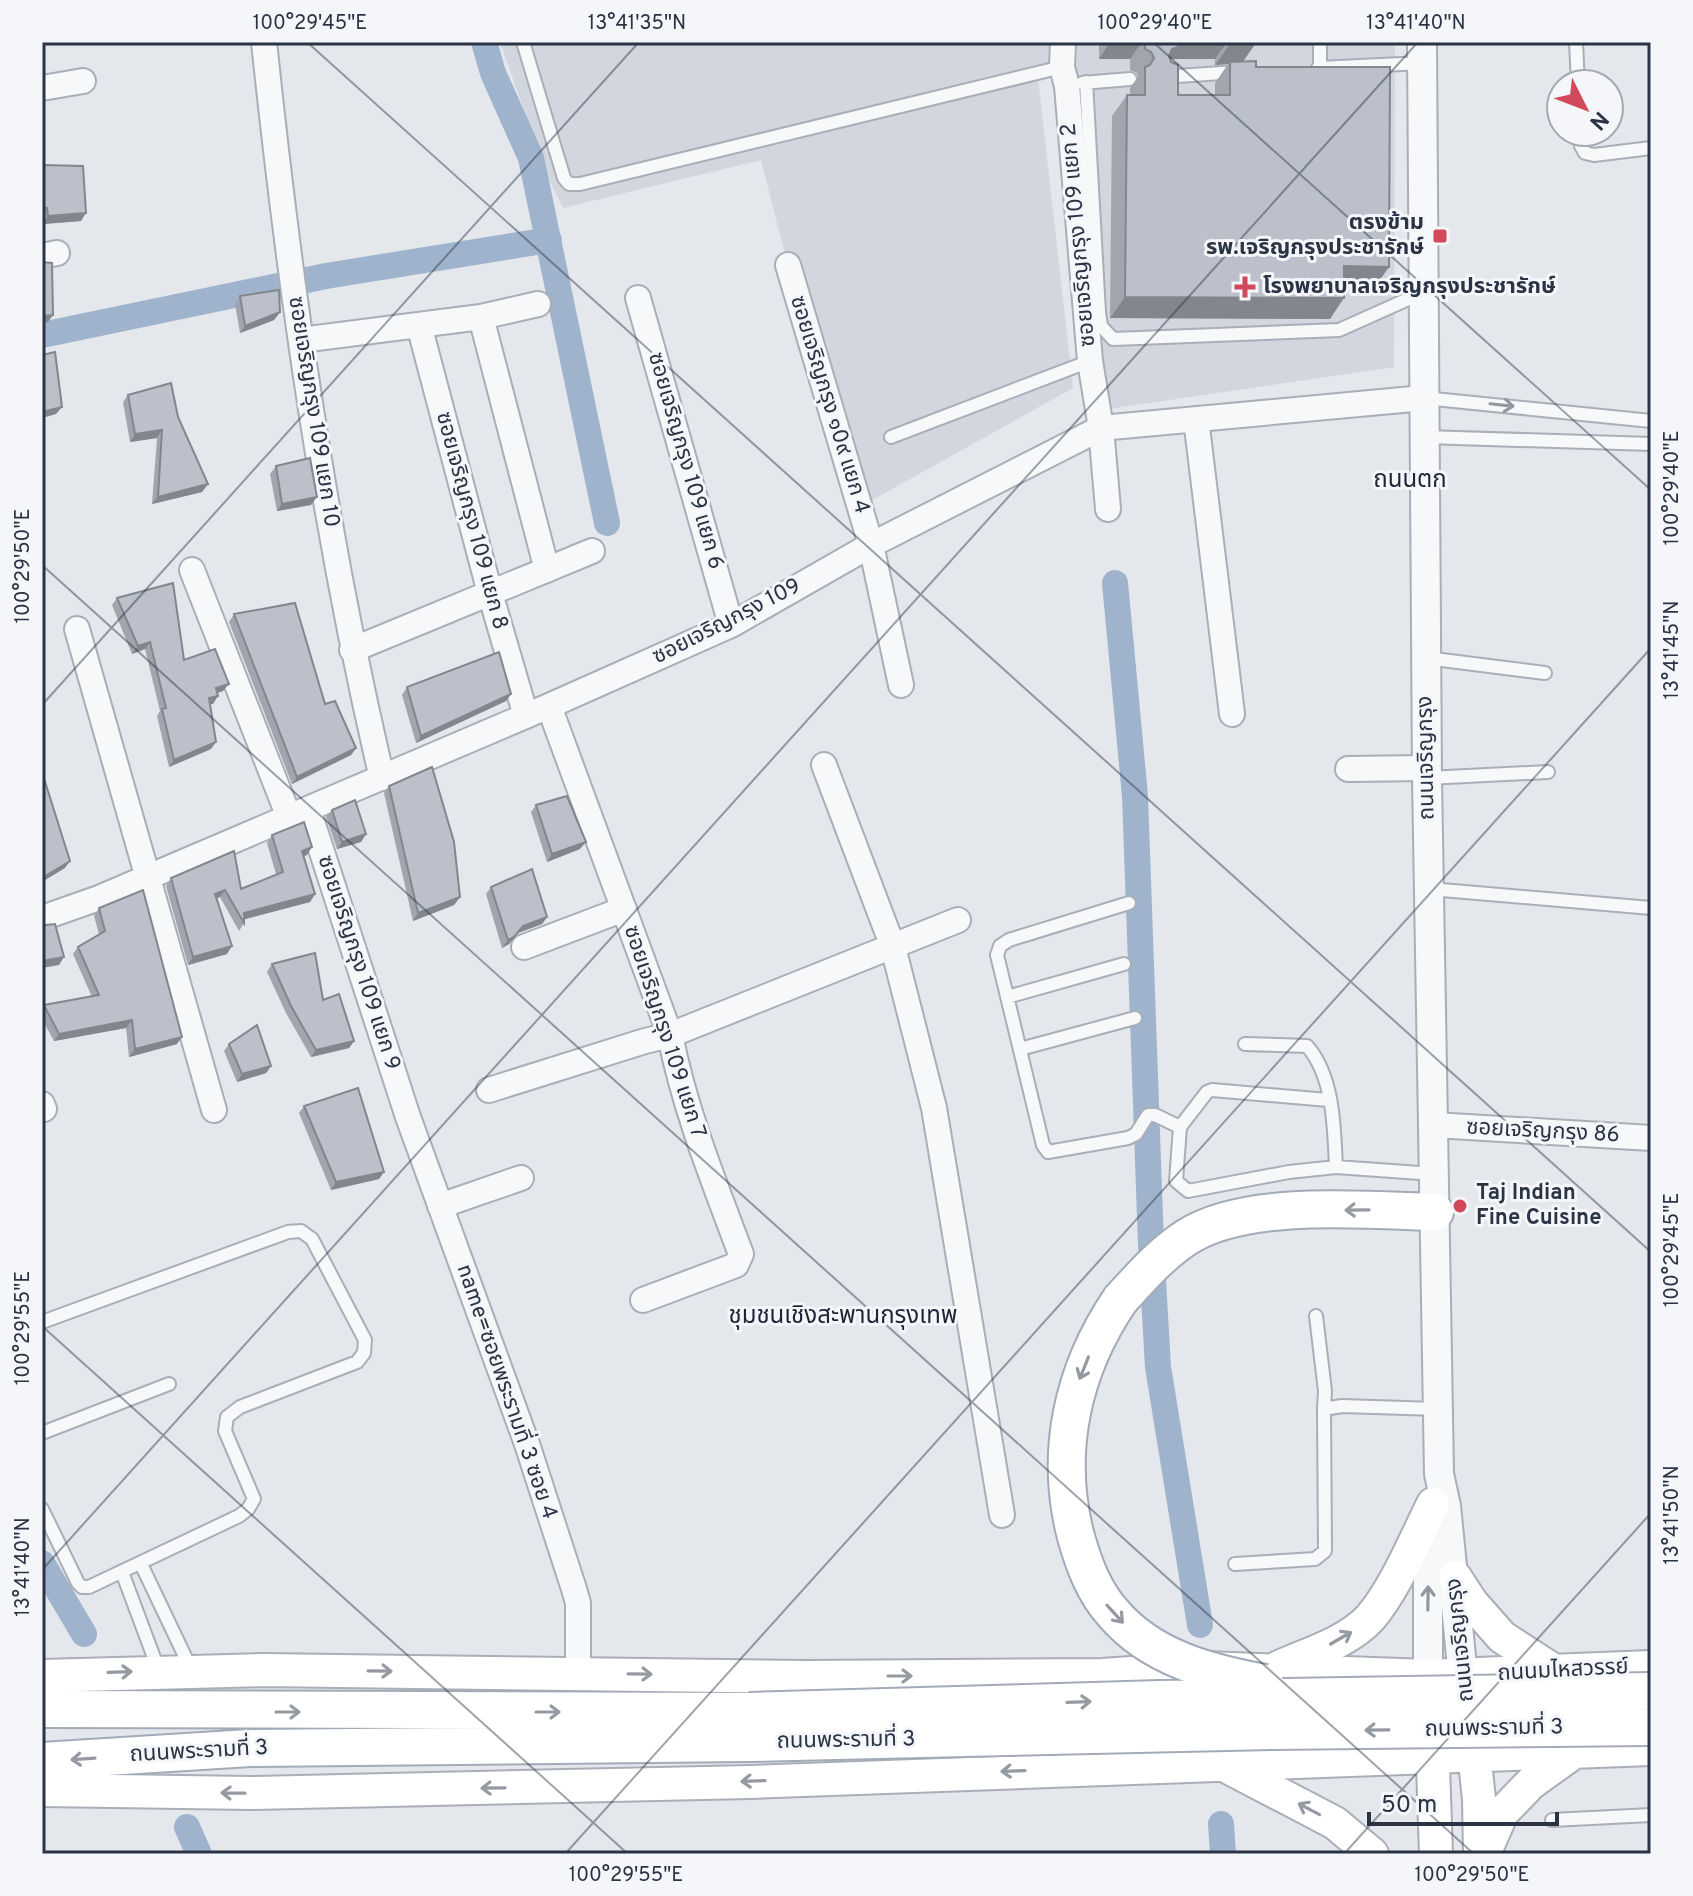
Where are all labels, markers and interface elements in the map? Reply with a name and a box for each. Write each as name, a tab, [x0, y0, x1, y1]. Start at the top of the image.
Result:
text: 100°29'45"E	[253, 11, 367, 37]
text: 13°41'35"N	[588, 11, 686, 37]
text: 100°29'40"E	[1098, 11, 1212, 37]
text: 13°41'40"N	[1366, 11, 1466, 37]
north arrow	[1545, 68, 1625, 148]
text: N	[1583, 105, 1613, 135]
street label: ซอยเจริญกรุง 109 แยก 2	[1056, 122, 1102, 348]
place label: ตรงข้าม รพ.เจริญกรุงประชารักษ์	[1206, 210, 1424, 262]
marker: ตรงข้าม รพ.เจริญกรุงประชารักษ์	[1431, 227, 1449, 245]
place label: โรงพยาบาลเจริญกรุงประชารักษ์	[1263, 274, 1556, 301]
marker: โรงพยาบาลเจริญกรุงประชารักษ์	[1234, 276, 1256, 298]
street label: ซอยเจริญกรุง ๑0๙ แยก 4	[783, 293, 875, 517]
street label: ซอยเจริญกรุง 109 แยก 10	[281, 295, 345, 529]
street label: ซอยเจริญกรุง 109 แยก 6	[641, 350, 729, 572]
one-way arrow	[1488, 398, 1515, 413]
street label: ซอยเจริญกรุง 109 แยก 8	[429, 409, 513, 633]
text: 100°29'40"E	[1660, 431, 1686, 545]
district label: ถนนตก	[1373, 466, 1447, 496]
text: 100°29'50"E	[11, 509, 37, 623]
street label: ซอยเจริญกรุง 109	[648, 573, 806, 671]
text: 13°41'45"N	[1660, 601, 1686, 699]
street label: ถนนเจริญกรุง	[1412, 696, 1442, 820]
street label: ซอยเจริญกรุง 109 แยก 9	[311, 852, 405, 1074]
street label: ซอยเจริญกรุง 109 แยก 7	[617, 922, 711, 1142]
street label: ซอยเจริญกรุง 86	[1466, 1114, 1620, 1150]
place label: Taj Indian Fine Cuisine	[1476, 1180, 1602, 1232]
text: 100°29'45"E	[1660, 1193, 1686, 1307]
marker: Taj Indian Fine Cuisine	[1451, 1197, 1469, 1215]
one-way arrow	[1344, 1202, 1371, 1218]
street label: name=ซอยพระรามที่ 3 ซอย 4	[450, 1260, 566, 1523]
text: 100°29'55"E	[11, 1271, 37, 1385]
district label: ชุมชนเชิงสะพานกรุงเทพ	[728, 1302, 958, 1332]
one-way arrow	[1076, 1355, 1090, 1380]
text: 13°41'50"N	[1660, 1465, 1686, 1565]
text: 13°41'40"N	[11, 1517, 37, 1617]
street label: ถนนเจริญกรุง	[1441, 1577, 1481, 1703]
one-way arrow	[1420, 1585, 1435, 1612]
one-way arrow	[1106, 1604, 1124, 1624]
one-way arrow	[1329, 1630, 1352, 1646]
street label: ถนนมไหสวรรย์	[1497, 1654, 1629, 1688]
one-way arrow	[366, 1663, 393, 1679]
one-way arrow	[106, 1665, 133, 1680]
one-way arrow	[626, 1667, 653, 1682]
one-way arrow	[886, 1668, 913, 1684]
one-way arrow	[1065, 1694, 1092, 1709]
one-way arrow	[274, 1704, 301, 1720]
one-way arrow	[534, 1704, 561, 1720]
street label: ถนนพระรามที่ 3	[1424, 1710, 1564, 1744]
street label: ถนนพระรามที่ 3	[776, 1722, 916, 1756]
one-way arrow	[1364, 1722, 1391, 1738]
street label: ถนนพระรามที่ 3	[129, 1731, 269, 1769]
one-way arrow	[70, 1752, 97, 1767]
one-way arrow	[1000, 1764, 1027, 1779]
one-way arrow	[740, 1774, 767, 1789]
scale bar	[1369, 1776, 1557, 1826]
one-way arrow	[480, 1780, 507, 1795]
one-way arrow	[220, 1785, 247, 1801]
text: 50 m	[1381, 1791, 1437, 1821]
one-way arrow	[1297, 1800, 1321, 1816]
text: 100°29'55"E	[569, 1863, 683, 1889]
text: 100°29'50"E	[1415, 1863, 1529, 1889]

